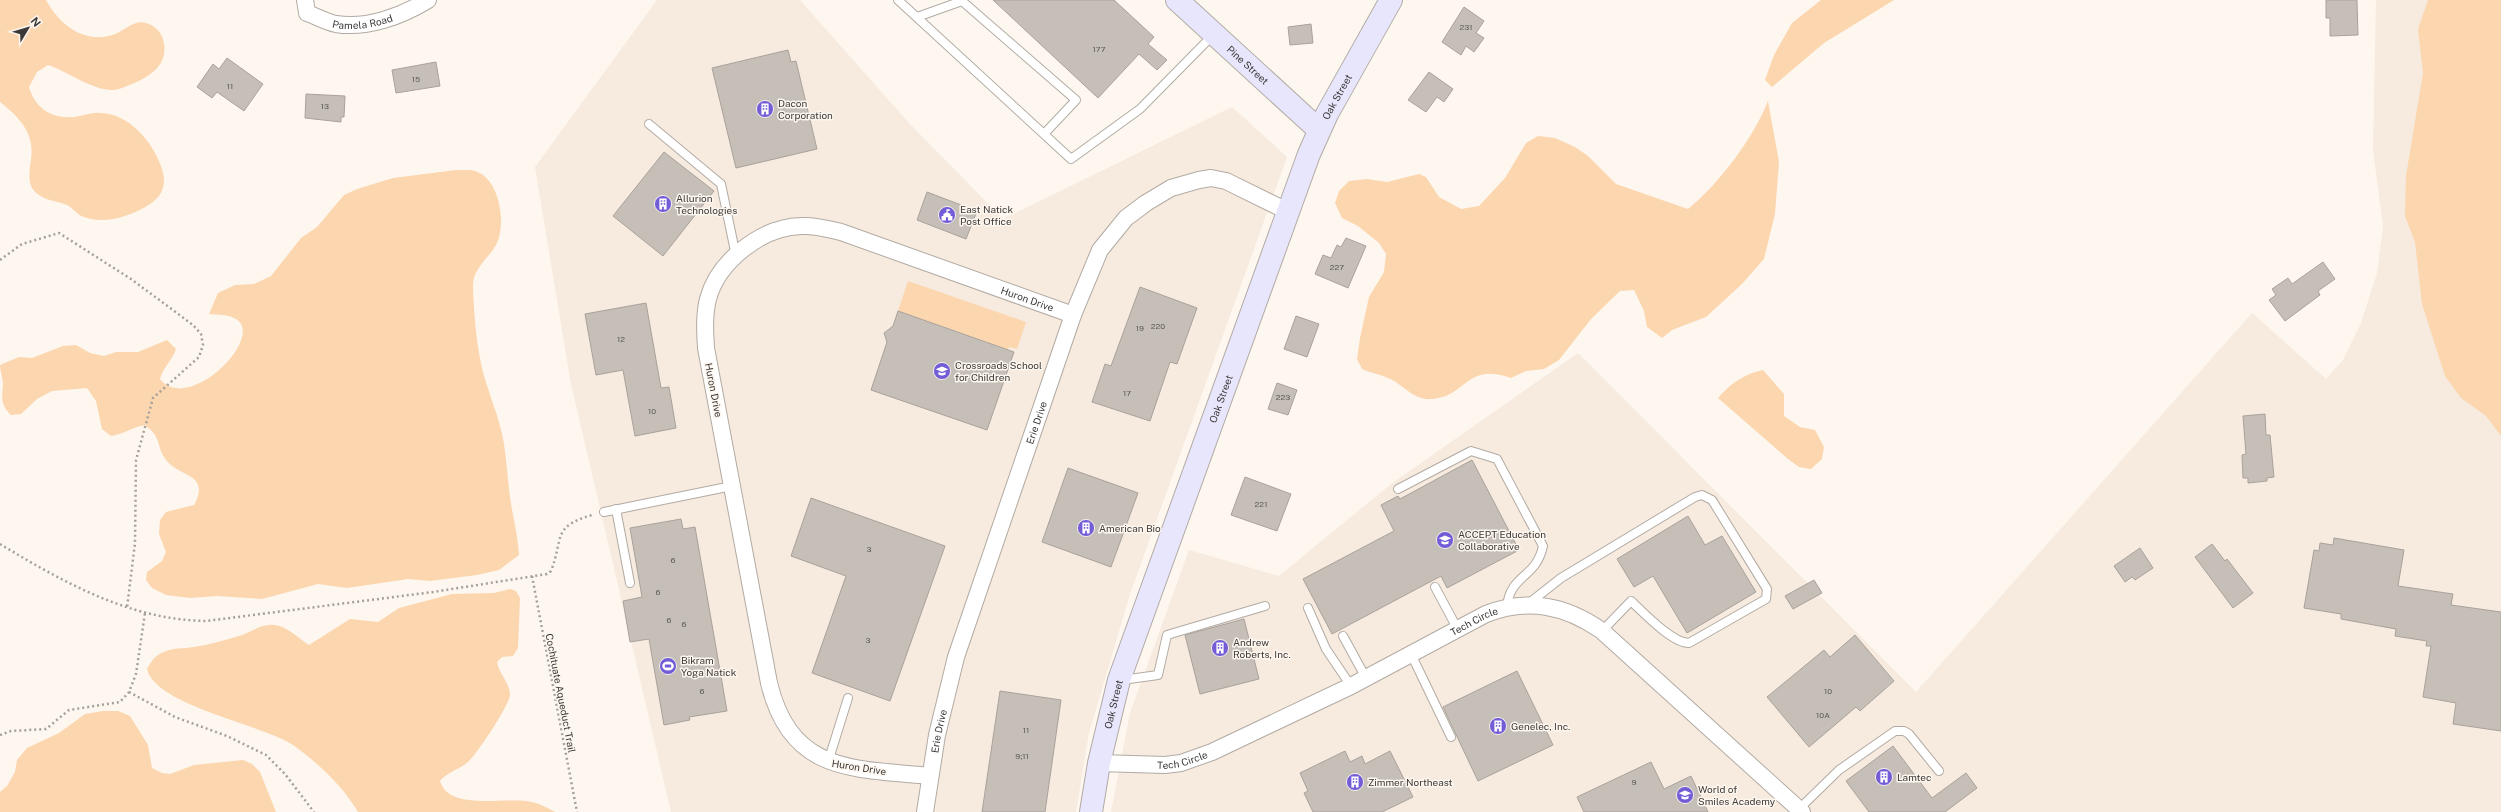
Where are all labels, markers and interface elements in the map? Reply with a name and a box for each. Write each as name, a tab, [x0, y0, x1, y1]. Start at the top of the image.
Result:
north arrow	[8, 8, 48, 48]
street label: Pamela Road	[331, 12, 394, 31]
text: N	[29, 15, 43, 29]
house number: 231	[1459, 22, 1473, 32]
street label: Pine Street	[1225, 43, 1271, 87]
house number: 177	[1093, 44, 1106, 54]
street label: Oak Street	[1319, 72, 1354, 121]
house number: 15	[412, 74, 420, 84]
house number: 11	[227, 81, 233, 91]
place label: Dacon Corporation	[778, 97, 833, 121]
building icon: Dacon Corporation	[755, 99, 775, 119]
house number: 13	[321, 101, 329, 111]
place label: Allurion Technologies	[676, 192, 737, 216]
building icon: Allurion Technologies	[653, 194, 673, 214]
place label: East Natick Post Office	[960, 203, 1013, 227]
public building icon: East Natick Post Office	[937, 205, 957, 225]
house number: 227	[1330, 262, 1344, 272]
street label: Huron Drive	[999, 284, 1056, 314]
house number: 220	[1151, 321, 1165, 331]
house number: 19	[1136, 323, 1144, 333]
house number: 12	[617, 334, 625, 344]
place label: Crossroads School for Children	[955, 359, 1042, 383]
school or university icon: Crossroads School for Children	[932, 361, 952, 381]
street label: Huron Drive	[703, 362, 725, 419]
street label: Oak Street	[1206, 373, 1235, 424]
house number: 17	[1123, 388, 1131, 398]
house number: 223	[1276, 392, 1290, 402]
street label: Erie Drive	[1023, 399, 1049, 446]
house number: 10	[648, 406, 656, 416]
house number: 221	[1255, 499, 1267, 509]
building icon: American Bio	[1076, 518, 1096, 538]
place label: American Bio	[1099, 522, 1161, 534]
place label: ACCEPT Education Collaborative	[1458, 528, 1546, 552]
school or university icon: ACCEPT Education Collaborative	[1435, 530, 1455, 550]
house number: 3	[866, 544, 872, 554]
house number: 6	[671, 555, 676, 565]
house number: 6	[656, 587, 661, 597]
street label: Tech Circle	[1448, 604, 1499, 638]
house number: 6	[667, 615, 672, 625]
house number: 6	[682, 619, 687, 629]
street label: Cochituate Aqueduct Trail	[544, 632, 578, 754]
house number: 3	[865, 635, 871, 645]
place label: Andrew Roberts, Inc.	[1233, 636, 1291, 660]
building icon: Andrew Roberts, Inc.	[1210, 638, 1230, 658]
place label: Bikram Yoga Natick	[681, 654, 737, 678]
sports icon: Bikram Yoga Natick	[658, 656, 678, 676]
street label: Oak Street	[1101, 678, 1125, 730]
house number: 6	[700, 686, 705, 696]
house number: 10	[1824, 686, 1832, 696]
street label: Erie Drive	[928, 708, 949, 754]
house number: 10A	[1816, 710, 1830, 720]
building icon: Genelec, Inc.	[1488, 716, 1508, 736]
place label: Genelec, Inc.	[1511, 720, 1570, 732]
house number: 11	[1023, 725, 1029, 735]
street label: Tech Circle	[1157, 748, 1209, 771]
house number: 9;11	[1015, 751, 1029, 761]
street label: Huron Drive	[831, 757, 887, 777]
building icon: Lamtec	[1874, 767, 1894, 787]
place label: Lamtec	[1897, 771, 1931, 783]
building icon: Zimmer Northeast	[1345, 772, 1365, 792]
place label: Zimmer Northeast	[1368, 776, 1453, 788]
house number: 9	[1632, 777, 1637, 787]
place label: World of Smiles Academy	[1698, 783, 1776, 807]
school or university icon: World of Smiles Academy	[1675, 785, 1695, 805]

